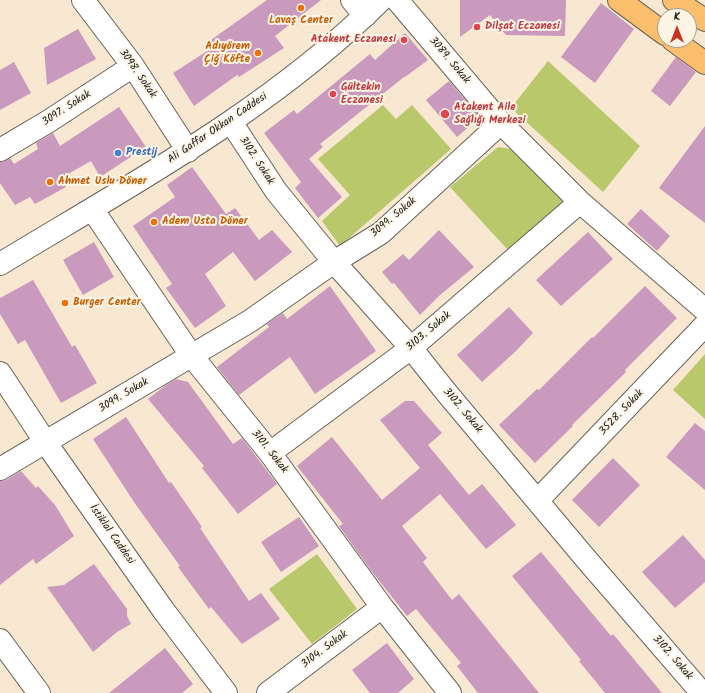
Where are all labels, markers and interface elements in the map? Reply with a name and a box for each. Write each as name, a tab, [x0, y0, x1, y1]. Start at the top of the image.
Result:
marker: Lavaş Center	[296, 3, 306, 13]
north arrow	[657, 8, 697, 48]
text: K	[674, 8, 680, 26]
place label: Lavaş Center	[269, 14, 333, 28]
place label: Dilşat Eczanesi	[485, 20, 560, 34]
marker: Dilşat Eczanesi	[472, 22, 482, 32]
place label: Atakent Eczanesi	[311, 33, 396, 47]
marker: Atakent Eczanesi	[399, 35, 409, 45]
street label: 3089. Sokak	[426, 35, 472, 87]
place label: Adıyörem Çiğ Köfte	[204, 40, 250, 66]
street label: 3098. Sokak	[115, 47, 159, 101]
marker: Adıyörem Çiğ Köfte	[253, 48, 263, 58]
place label: Gültekin Eczanesi	[341, 81, 383, 107]
street label: 3097. Sokak	[40, 88, 94, 130]
marker: Gültekin Eczanesi	[328, 89, 338, 99]
street label: Ali Gaffar Okkan Caddesi	[166, 91, 270, 167]
place label: Atakent Aile Sağlığı Merkezi	[454, 101, 526, 127]
marker: Atakent Aile Sağlığı Merkezi	[439, 108, 451, 120]
street label: 3102. Sokak	[236, 134, 276, 188]
place label: Prestij	[126, 146, 157, 160]
marker: Prestij	[113, 148, 123, 158]
place label: Ahmet Uslu Döner	[58, 175, 147, 189]
marker: Ahmet Uslu Döner	[45, 177, 55, 187]
street label: 3099. Sokak	[368, 195, 420, 241]
place label: Adem Usta Döner	[162, 215, 248, 229]
marker: Adem Usta Döner	[149, 217, 159, 227]
place label: Burger Center	[73, 296, 141, 310]
marker: Burger Center	[60, 298, 70, 308]
street label: 3103. Sokak	[404, 309, 454, 355]
street label: 3099. Sokak	[97, 376, 151, 416]
street label: 3102. Sokak	[439, 386, 485, 436]
street label: 3528. Sokak	[597, 387, 647, 439]
street label: 3101. Sokak	[248, 427, 290, 477]
street label: İstiklal Caddesi	[85, 503, 137, 567]
street label: 3104. Sokak	[299, 628, 351, 672]
street label: 3102. Sokak	[649, 633, 695, 683]

